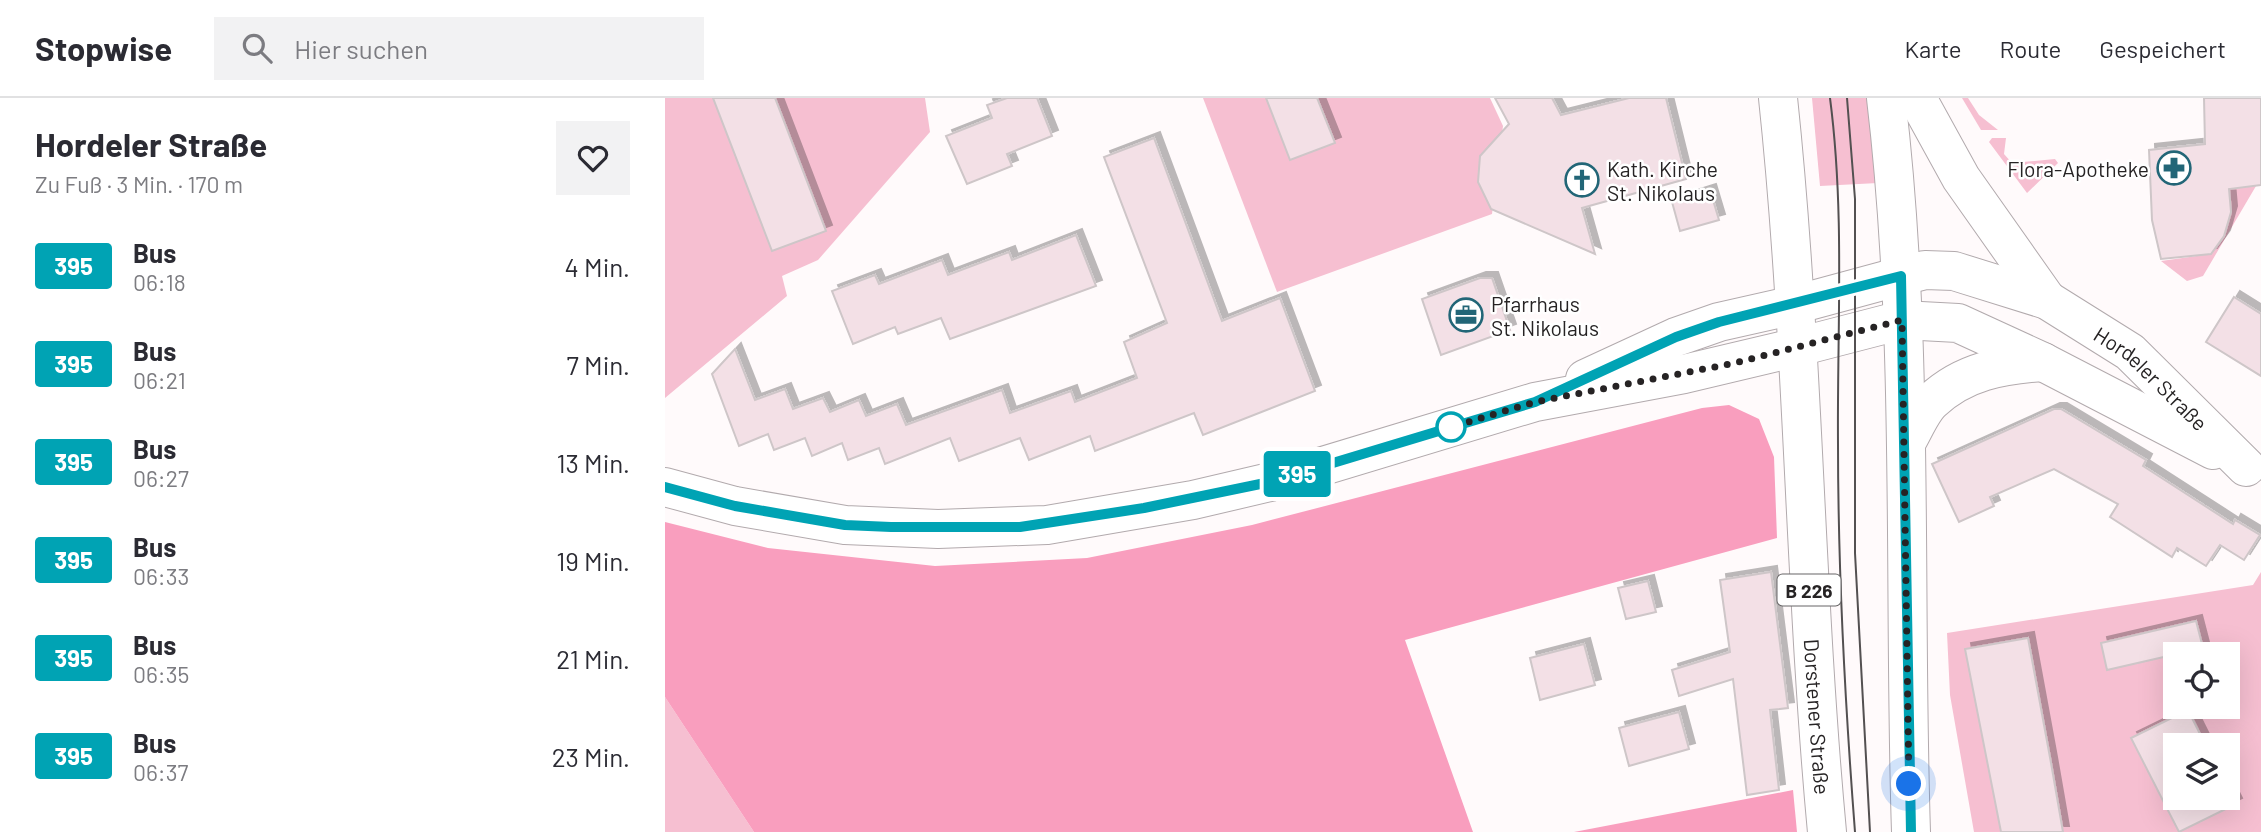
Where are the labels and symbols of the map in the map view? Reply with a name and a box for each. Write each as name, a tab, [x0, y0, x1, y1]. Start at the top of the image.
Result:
pharmacy icon: Flora-Apotheke	[2155, 149, 2193, 187]
place label: Kath. Kirche St. Nikolaus	[1607, 156, 1718, 205]
place label: Flora-Apotheke	[2007, 156, 2149, 181]
church icon: Kath. Kirche St. Nikolaus	[1563, 161, 1601, 199]
place label: Pfarrhaus St. Nikolaus	[1491, 291, 1599, 340]
office icon: Pfarrhaus St. Nikolaus	[1447, 296, 1485, 334]
street label: Hordeler Straße	[2090, 321, 2213, 435]
unlabelled marker	[1436, 412, 1466, 442]
line badge: 395	[1257, 451, 1337, 497]
road number: B 226	[1777, 575, 1841, 606]
street label: Dorstener Straße	[1800, 638, 1836, 796]
your location	[1891, 766, 1926, 801]

